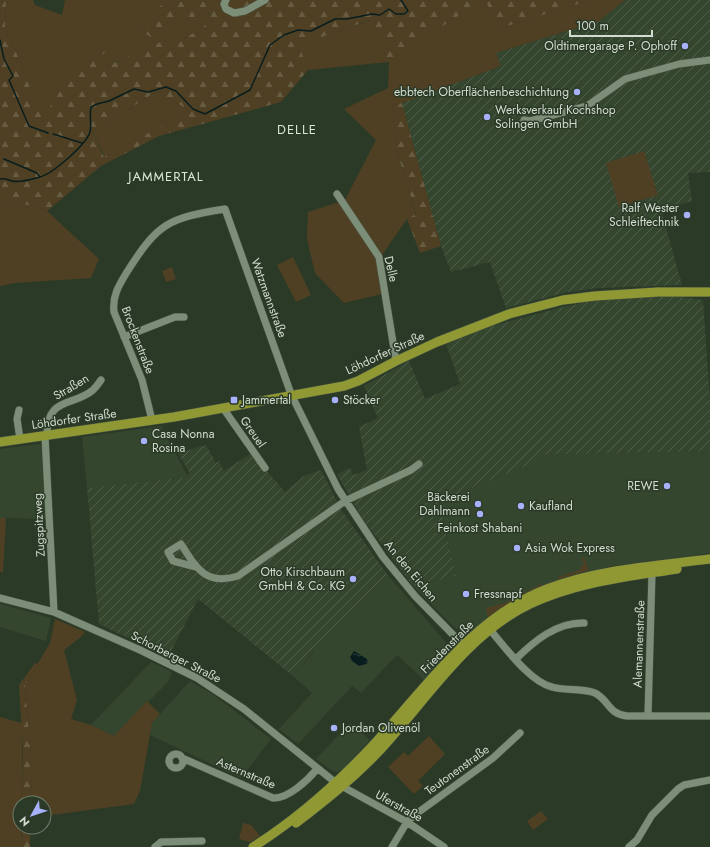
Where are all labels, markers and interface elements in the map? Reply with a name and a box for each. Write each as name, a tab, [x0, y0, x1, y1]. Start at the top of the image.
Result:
scale bar	[570, 12, 652, 38]
text: 100 m	[576, 17, 609, 35]
place label: Oldtimergarage P. Ophoff	[544, 37, 678, 55]
marker: Oldtimergarage P. Ophoff	[680, 41, 690, 51]
place label: ebbtech Oberflächenbeschichtung	[394, 83, 569, 101]
marker: ebbtech Oberflächenbeschichtung	[572, 87, 582, 97]
place label: Werksverkauf Kochshop Solingen GmbH	[495, 101, 616, 133]
marker: Werksverkauf Kochshop Solingen GmbH	[482, 112, 492, 122]
district label: DELLE	[277, 120, 317, 139]
district label: JAMMERTAL	[126, 167, 204, 186]
place label: Ralf Wester Schleiftechnik	[609, 199, 680, 231]
marker: Ralf Wester Schleiftechnik	[682, 210, 692, 220]
street label: Delle	[379, 254, 403, 284]
street label: Watzmannstraße	[246, 256, 292, 340]
street label: Brockenstraße	[117, 304, 159, 376]
street label: Löhdorfer Straße	[342, 327, 428, 379]
street label: Straßen	[50, 369, 92, 405]
place label: Jammertal	[240, 391, 291, 409]
place label: Stöcker	[343, 391, 381, 409]
marker: Jammertal	[229, 395, 239, 405]
marker: Stöcker	[330, 395, 340, 405]
street label: Löhdorfer Straße	[30, 404, 118, 434]
street label: Greuel	[236, 413, 270, 451]
place label: Casa Nonna Rosina	[152, 425, 215, 457]
marker: Casa Nonna Rosina	[139, 436, 149, 446]
place label: REWE	[627, 477, 659, 495]
marker: REWE	[662, 481, 672, 491]
place label: Bäckerei Dahlmann	[419, 488, 470, 520]
street label: Zugspitzweg	[28, 493, 50, 557]
place label: Kaufland	[529, 497, 573, 515]
marker: Bäckerei Dahlmann	[473, 499, 483, 509]
marker: Kaufland	[516, 501, 526, 511]
marker: Feinkost Shabani	[475, 509, 485, 519]
place label: Feinkost Shabani	[438, 519, 522, 537]
street label: An den Eichen	[380, 536, 442, 606]
place label: Asia Wok Express	[525, 539, 615, 557]
marker: Asia Wok Express	[512, 543, 522, 553]
place label: Otto Kirschbaum GmbH & Co. KG	[259, 563, 345, 595]
marker: Otto Kirschbaum GmbH & Co. KG	[348, 574, 358, 584]
place label: Fressnapf	[474, 585, 522, 603]
marker: Fressnapf	[461, 589, 471, 599]
street label: Alemannenstraße	[628, 600, 650, 688]
street label: Friedenstraße	[416, 616, 478, 678]
street label: Schorberger Straße	[128, 626, 224, 688]
place label: Jordan Olivenöl	[340, 719, 420, 737]
marker: Jordan Olivenöl	[329, 723, 339, 733]
street label: Teutonenstraße	[421, 740, 493, 800]
street label: Asternstraße	[214, 752, 278, 794]
street label: Uferstraße	[372, 786, 426, 826]
north arrow	[12, 795, 52, 835]
text: N	[15, 813, 33, 830]

